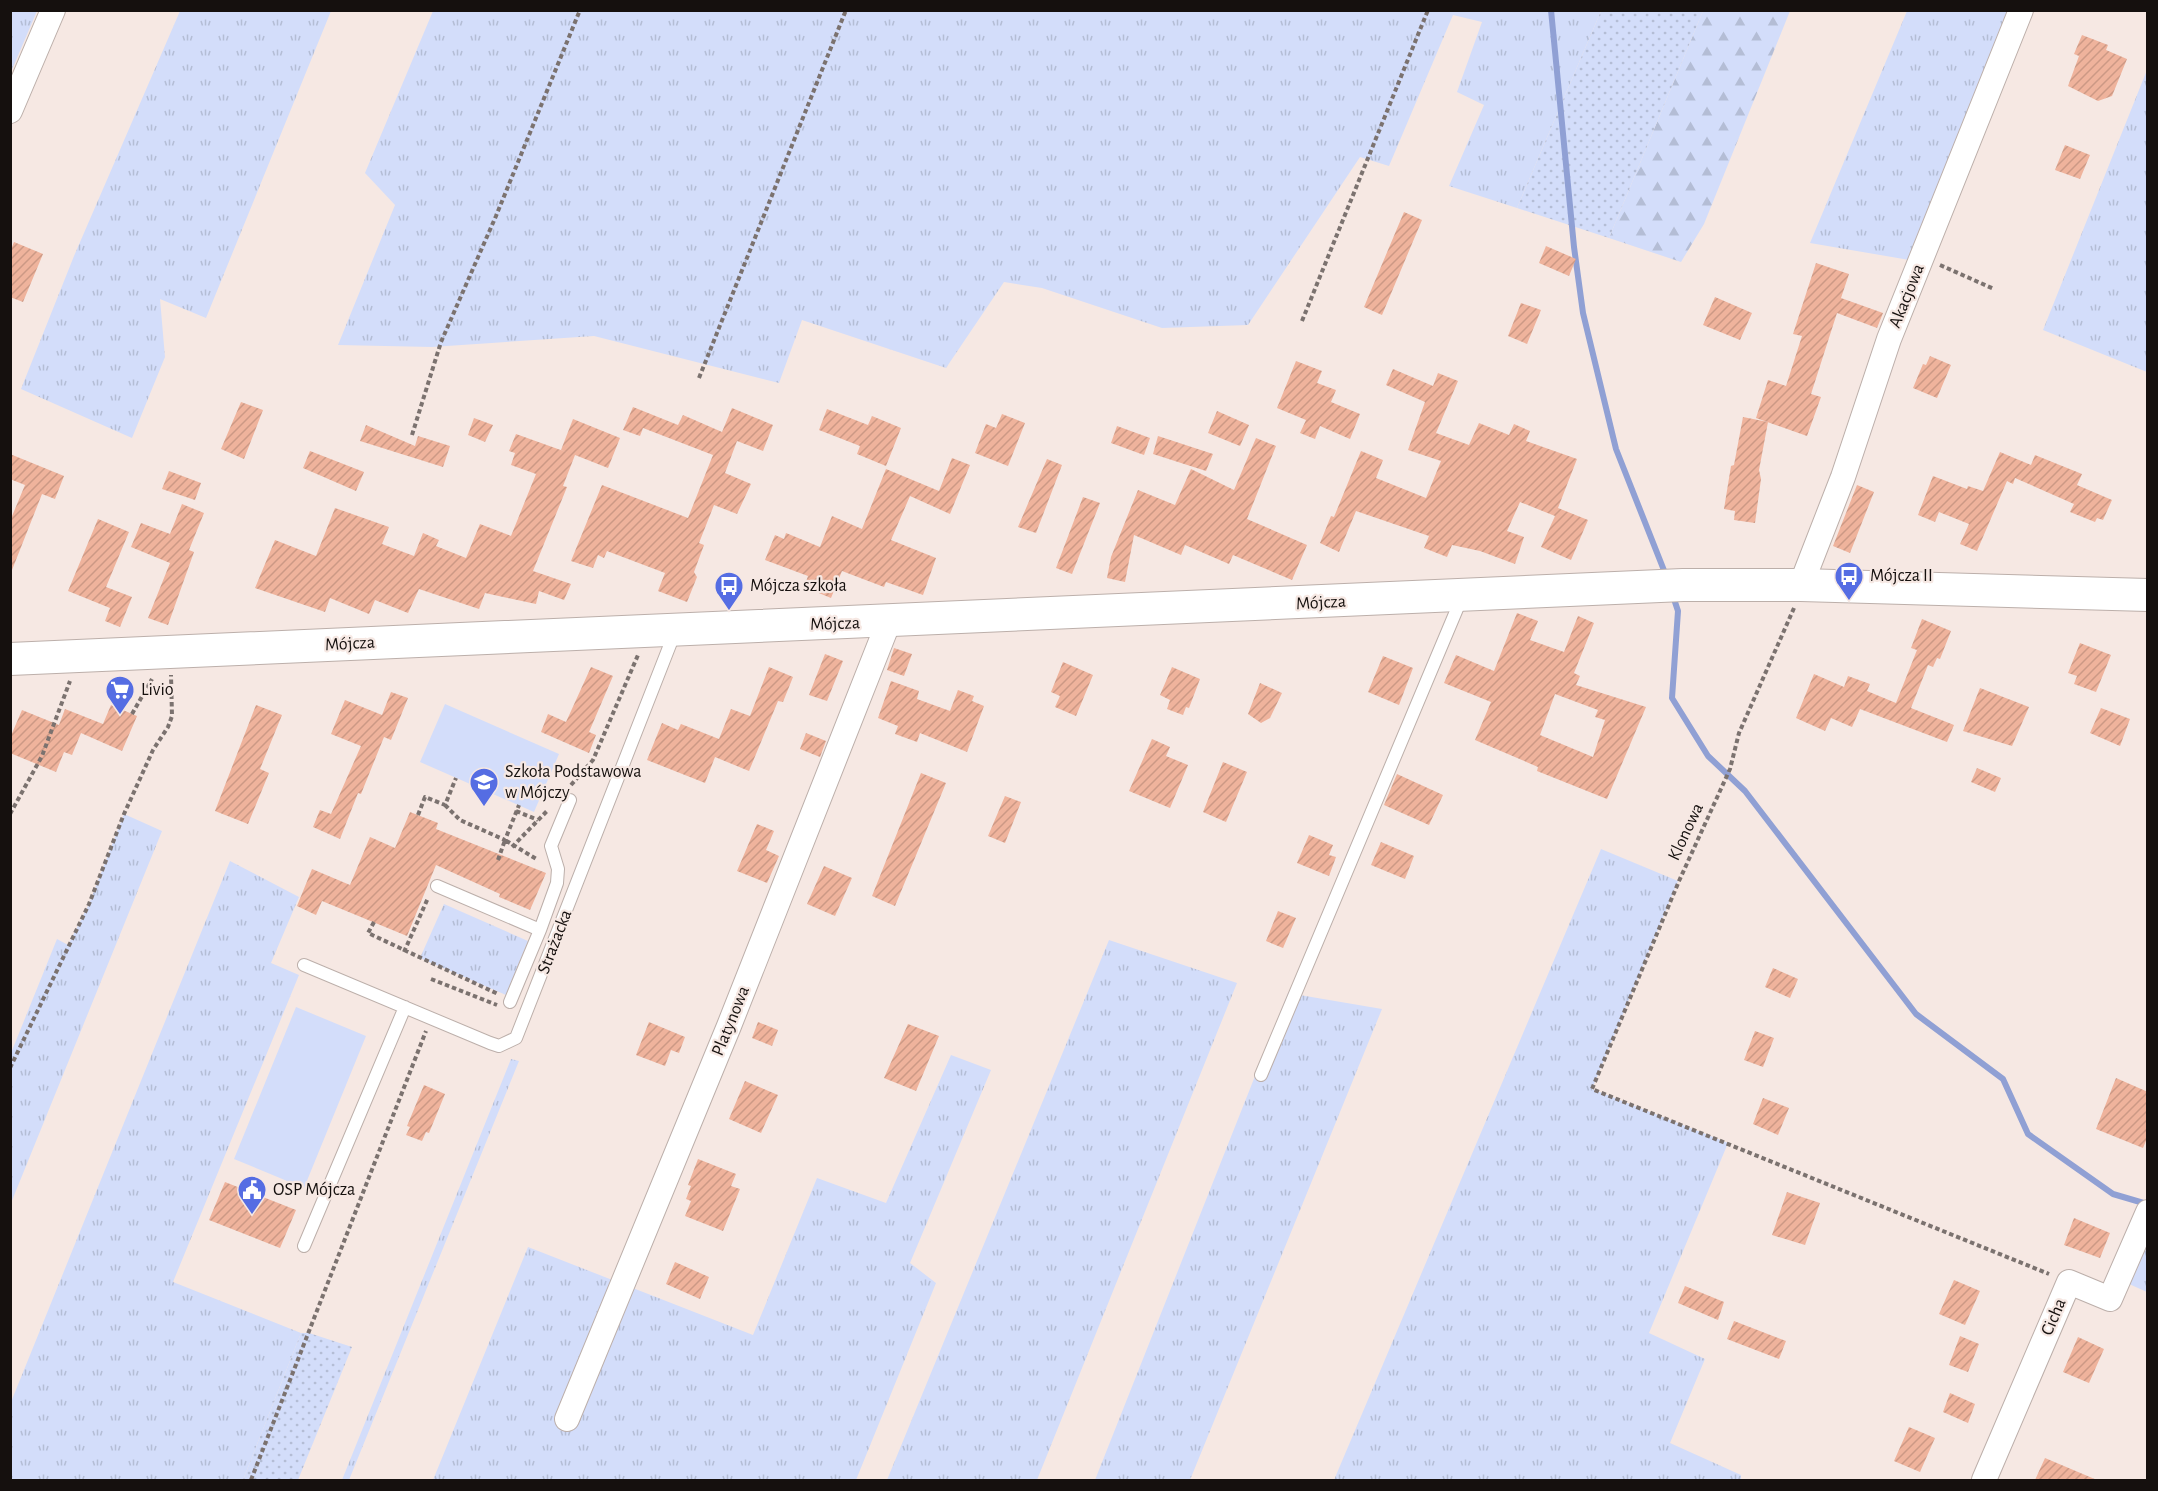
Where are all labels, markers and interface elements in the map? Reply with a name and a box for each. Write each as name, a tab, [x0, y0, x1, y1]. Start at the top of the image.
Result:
street label: Akacjowa	[1886, 262, 1928, 330]
bus stop icon: Mójcza II	[1833, 560, 1865, 602]
place label: Mójcza II	[1870, 567, 1933, 585]
bus stop icon: Mójcza szkoła	[713, 570, 745, 612]
place label: Mójcza szkoła	[750, 577, 847, 595]
street label: Mójcza	[1296, 593, 1346, 613]
street label: Mójcza	[810, 614, 860, 634]
street label: Mójcza	[325, 634, 375, 654]
supermarket icon: Livio	[104, 674, 136, 716]
place label: Livio	[141, 681, 174, 699]
place label: Szkoła Podstawowa w Mójczy	[505, 763, 642, 802]
school or university icon: Szkoła Podstawowa w Mójczy	[468, 766, 500, 808]
street label: Klonowa	[1665, 801, 1707, 863]
street label: Strażacka	[535, 907, 575, 977]
street label: Platynowa	[709, 984, 753, 1058]
public building icon: OSP Mójcza	[236, 1174, 268, 1216]
place label: OSP Mójcza	[273, 1181, 355, 1199]
street label: Cicha	[2038, 1296, 2070, 1338]

